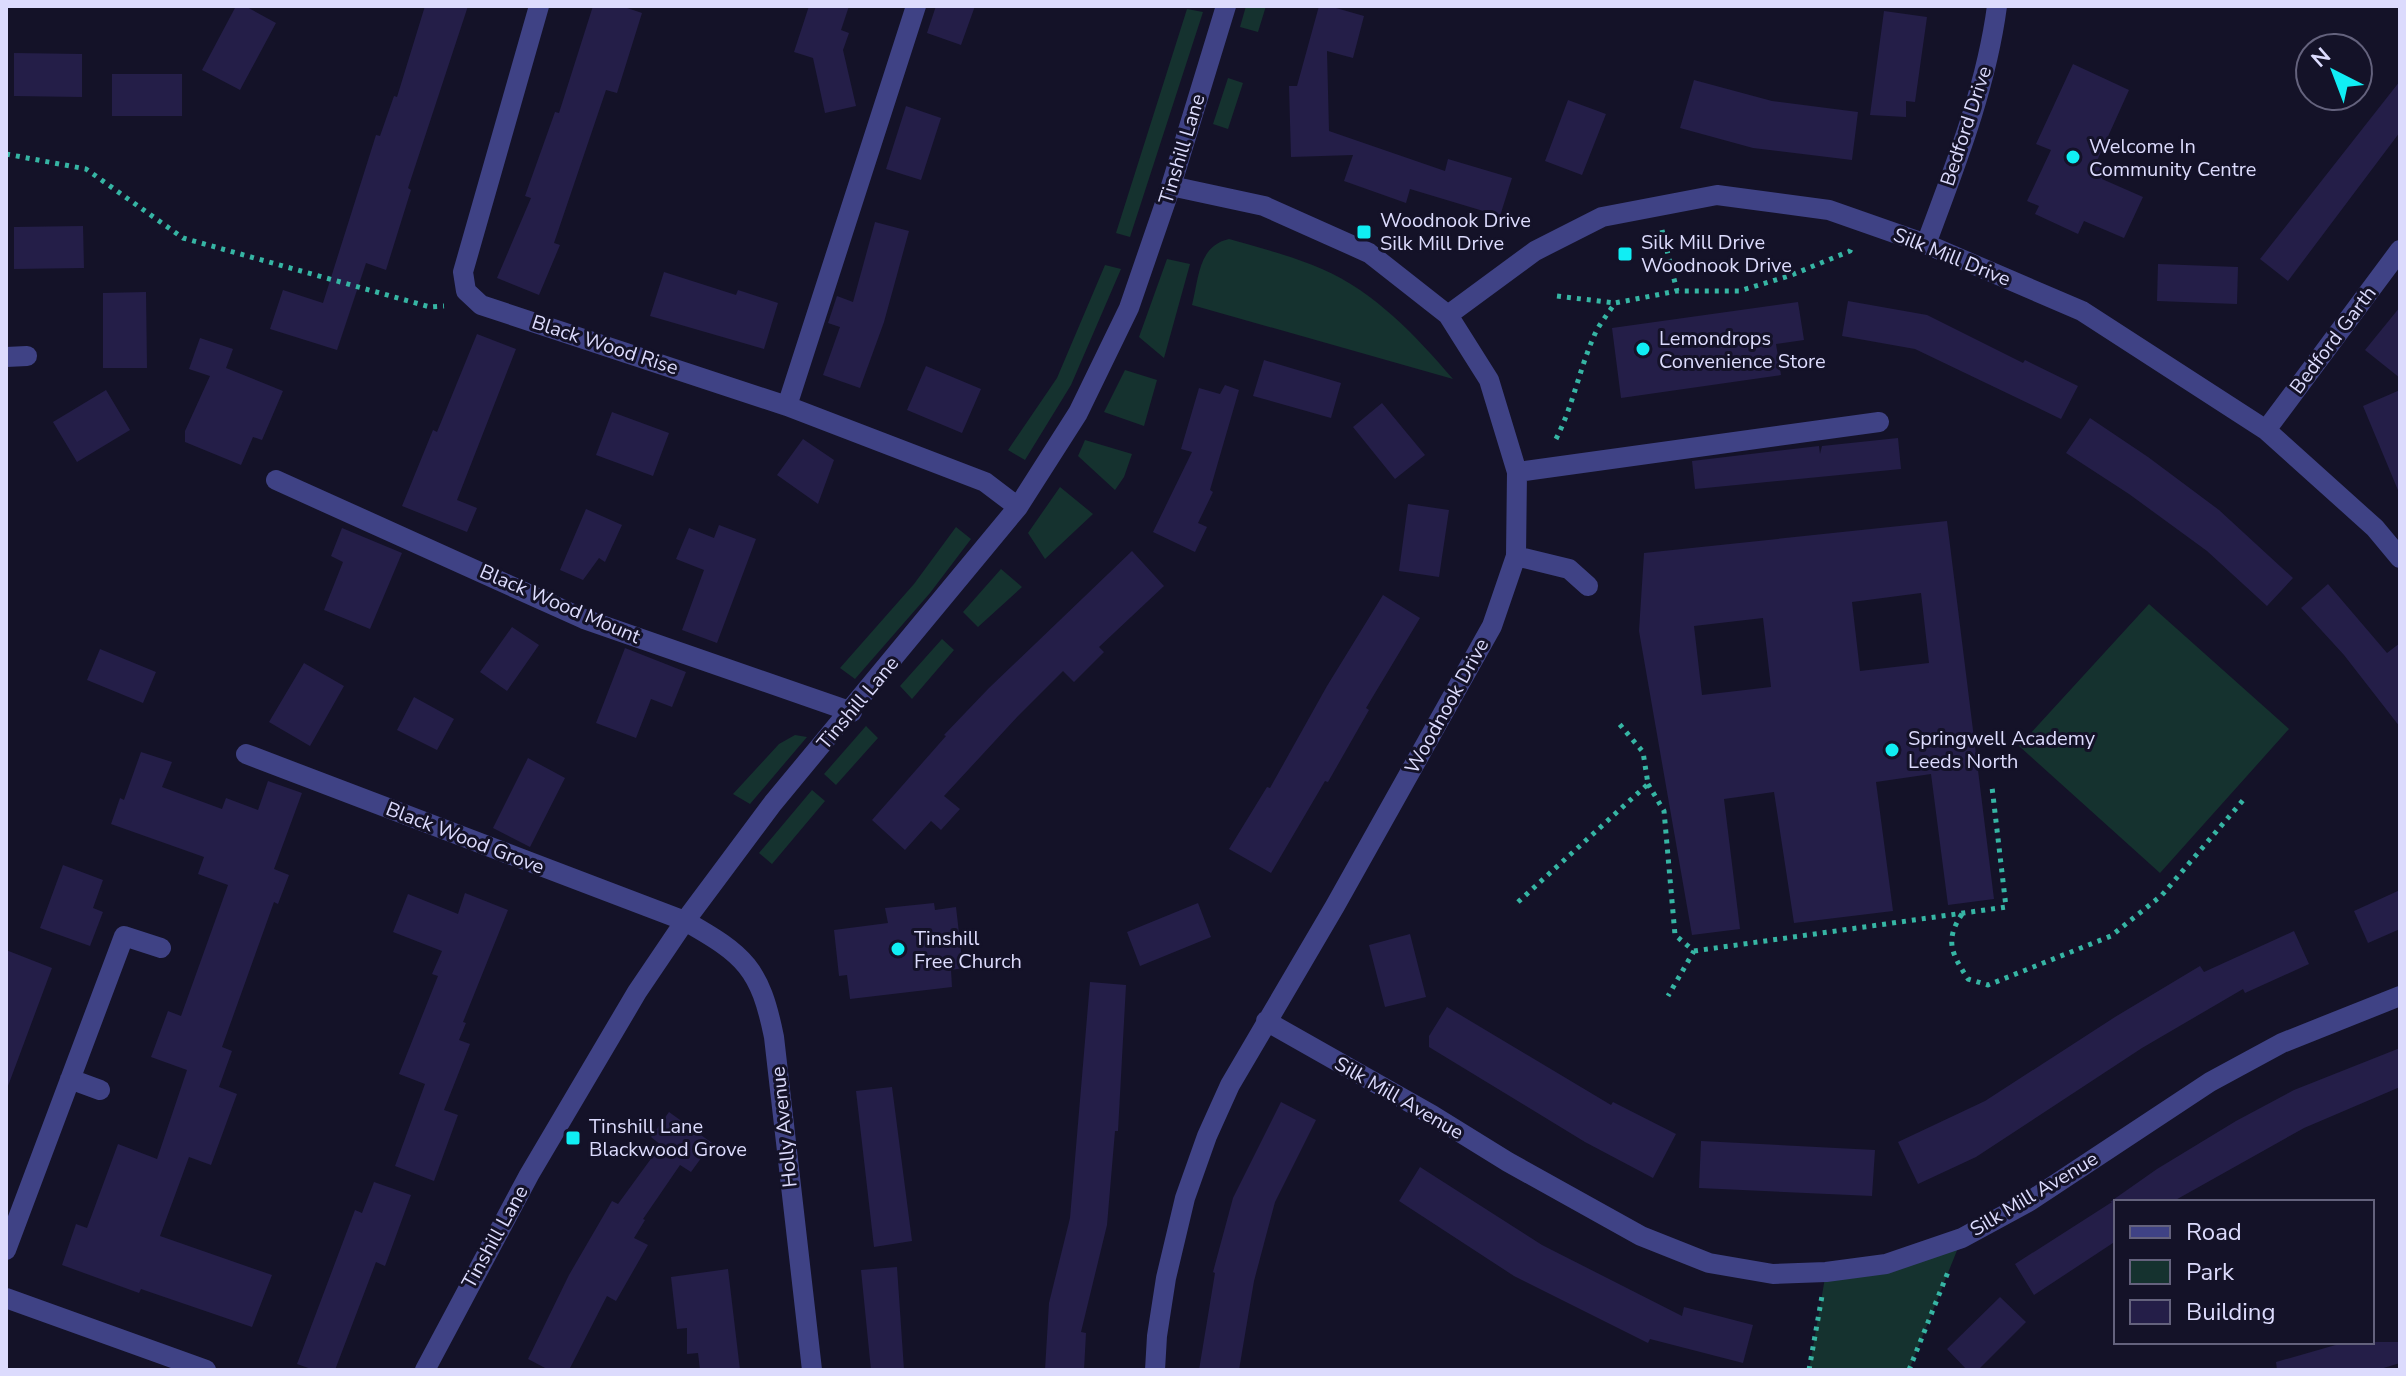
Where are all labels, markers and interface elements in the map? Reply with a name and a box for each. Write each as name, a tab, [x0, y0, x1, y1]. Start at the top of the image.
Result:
north arrow	[2294, 32, 2374, 112]
text: N	[2305, 41, 2337, 75]
street label: Bedford Drive	[1934, 63, 1998, 189]
street label: Tinshill Lane	[1152, 90, 1212, 208]
place label: Welcome In Community Centre	[2089, 133, 2256, 183]
marker: Welcome In Community Centre	[2064, 148, 2082, 166]
place label: Woodnook Drive Silk Mill Drive	[1380, 207, 1531, 257]
street label: Silk Mill Drive	[1889, 221, 2015, 293]
marker: Woodnook Drive Silk Mill Drive	[1355, 223, 1373, 241]
place label: Silk Mill Drive Woodnook Drive	[1641, 229, 1792, 279]
marker: Silk Mill Drive Woodnook Drive	[1616, 245, 1634, 263]
street label: Bedford Garth	[2284, 281, 2382, 399]
street label: Black Wood Rise	[528, 309, 682, 381]
place label: Lemondrops Convenience Store	[1659, 325, 1826, 375]
marker: Lemondrops Convenience Store	[1634, 340, 1652, 358]
street label: Black Wood Mount	[476, 558, 645, 650]
street label: Woodnook Drive	[1399, 633, 1495, 779]
street label: Tinshill Lane	[811, 651, 905, 755]
place label: Springwell Academy Leeds North	[1908, 725, 2096, 775]
marker: Springwell Academy Leeds North	[1883, 741, 1901, 759]
street label: Black Wood Grove	[382, 795, 548, 881]
place label: Tinshill Free Church	[914, 925, 1022, 975]
marker: Tinshill Free Church	[889, 940, 907, 958]
street label: Silk Mill Avenue	[1330, 1050, 1468, 1146]
street label: Holly Avenue	[764, 1065, 804, 1189]
place label: Tinshill Lane Blackwood Grove	[589, 1113, 747, 1163]
marker: Tinshill Lane Blackwood Grove	[564, 1129, 582, 1147]
street label: Silk Mill Avenue	[1965, 1145, 2103, 1243]
street label: Tinshill Lane	[456, 1181, 534, 1293]
legend	[2114, 1200, 2374, 1344]
text: Road	[2186, 1216, 2242, 1248]
text: Park	[2186, 1256, 2235, 1288]
text: Building	[2186, 1296, 2276, 1328]

